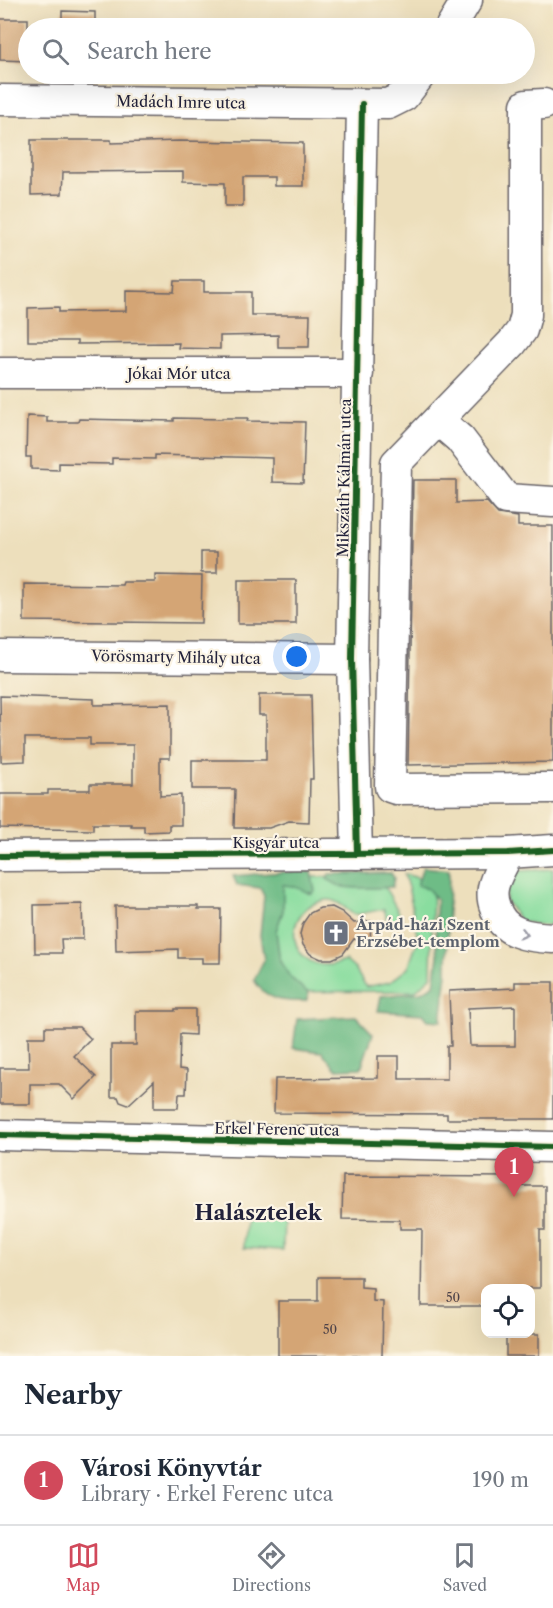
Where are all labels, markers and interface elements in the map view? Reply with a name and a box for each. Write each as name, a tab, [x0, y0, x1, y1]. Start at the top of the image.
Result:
search box	[18, 18, 535, 84]
icon: search	[39, 35, 72, 68]
text: Search here	[87, 38, 212, 65]
street label: Madách Imre utca	[116, 91, 246, 113]
street label: Jókai Mór utca	[125, 364, 231, 383]
street label: Mikszáth Kálmán utca	[333, 398, 355, 558]
your location	[282, 642, 311, 671]
street label: Vörösmarty Mihály utca	[90, 646, 261, 668]
street label: Kisgyár utca	[233, 833, 320, 852]
place label: Árpád-házi Szent Erzsébet-templom	[355, 915, 500, 951]
church icon: Árpád-házi Szent Erzsébet-templom	[321, 918, 351, 948]
one-way arrow	[519, 927, 529, 940]
street label: Erkel Ferenc utca	[214, 1118, 340, 1140]
pin: 1	[494, 1148, 534, 1197]
district label: Halásztelek	[194, 1200, 323, 1225]
map controls	[481, 1284, 535, 1338]
button: locate	[481, 1284, 535, 1338]
house number: 50	[446, 1290, 460, 1305]
house number: 50	[323, 1322, 337, 1337]
text: Nearby	[24, 1379, 122, 1411]
text: Városi Könyvtár	[81, 1455, 262, 1482]
text: 1	[39, 1468, 48, 1492]
text: 190 m	[472, 1468, 529, 1492]
text: Library · Erkel Ferenc utca	[81, 1482, 333, 1506]
tab: Map	[66, 1539, 100, 1595]
tab: Directions	[232, 1539, 311, 1595]
tab: Saved	[443, 1539, 487, 1595]

